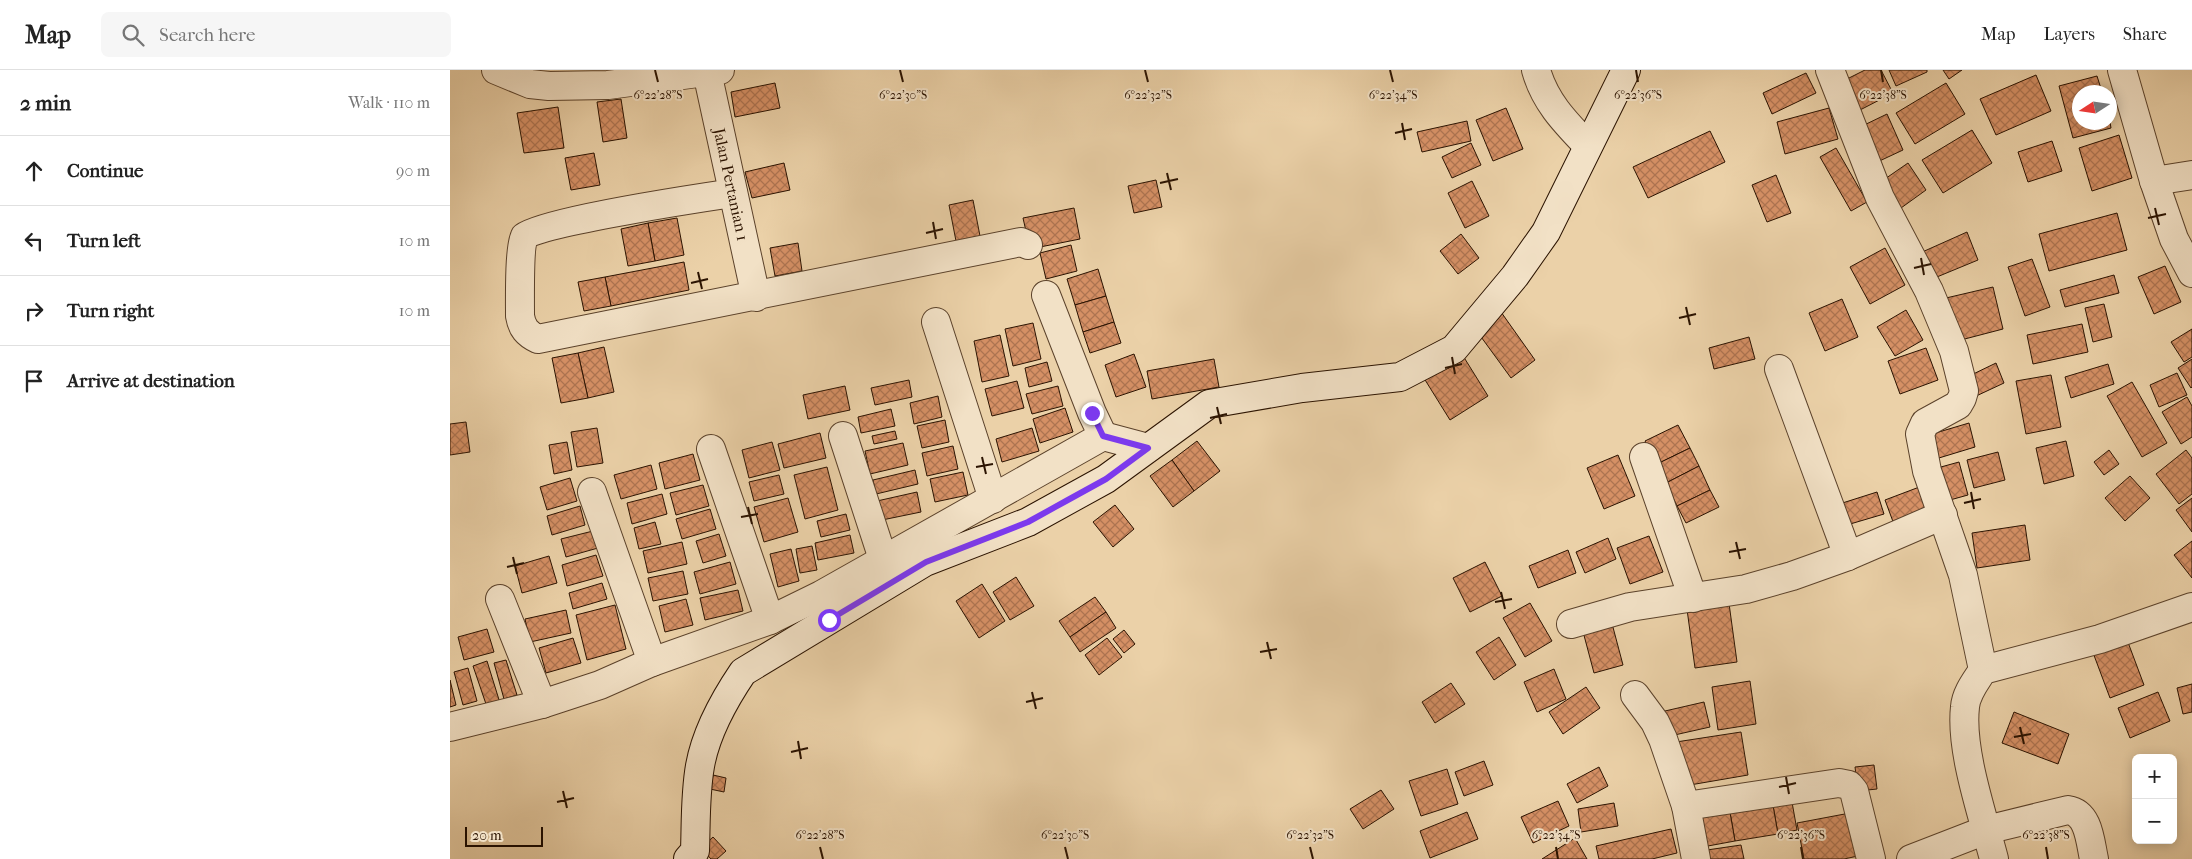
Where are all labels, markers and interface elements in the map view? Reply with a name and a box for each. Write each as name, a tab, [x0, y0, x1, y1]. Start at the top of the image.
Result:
search box	[101, 12, 451, 57]
text: Map	[25, 21, 71, 49]
icon: search	[119, 21, 147, 49]
text: Search here	[159, 24, 255, 46]
text: Map	[1981, 24, 2015, 45]
text: Layers	[2043, 24, 2095, 45]
text: Share	[2123, 24, 2167, 45]
north arrow	[2072, 85, 2117, 130]
text: 6°22'28"S	[634, 88, 682, 102]
text: 6°22'30"S	[879, 88, 927, 102]
text: 6°22'32"S	[1124, 88, 1172, 102]
text: 6°22'34"S	[1369, 88, 1417, 102]
text: 6°22'36"S	[1614, 88, 1662, 102]
text: 6°22'38"S	[1859, 88, 1907, 102]
text: 2 min	[20, 91, 71, 115]
text: Walk · 110 m	[348, 93, 430, 112]
street label: Jalan Pertanian 1	[710, 124, 753, 242]
icon: ahead	[20, 157, 48, 185]
text: Continue	[67, 160, 143, 182]
text: 90 m	[396, 161, 430, 180]
icon: left	[20, 227, 48, 255]
text: Turn left	[67, 230, 141, 252]
text: 10 m	[399, 231, 430, 250]
icon: right	[20, 297, 48, 325]
text: Turn right	[67, 300, 154, 322]
text: 10 m	[399, 301, 430, 320]
icon: arrive	[20, 367, 48, 395]
text: Arrive at destination	[67, 370, 235, 392]
route end	[1081, 402, 1104, 425]
route start	[818, 609, 841, 632]
map controls	[2132, 754, 2177, 844]
button: +	[2132, 754, 2177, 799]
button: −	[2132, 799, 2177, 844]
scale bar	[465, 824, 542, 847]
text: 20 m	[472, 827, 502, 844]
text: 6°22'28"S	[796, 828, 844, 842]
text: 6°22'30"S	[1041, 828, 1089, 842]
text: 6°22'32"S	[1286, 828, 1334, 842]
text: 6°22'34"S	[1532, 828, 1580, 842]
text: 6°22'36"S	[1777, 828, 1825, 842]
text: 6°22'38"S	[2022, 828, 2070, 842]

